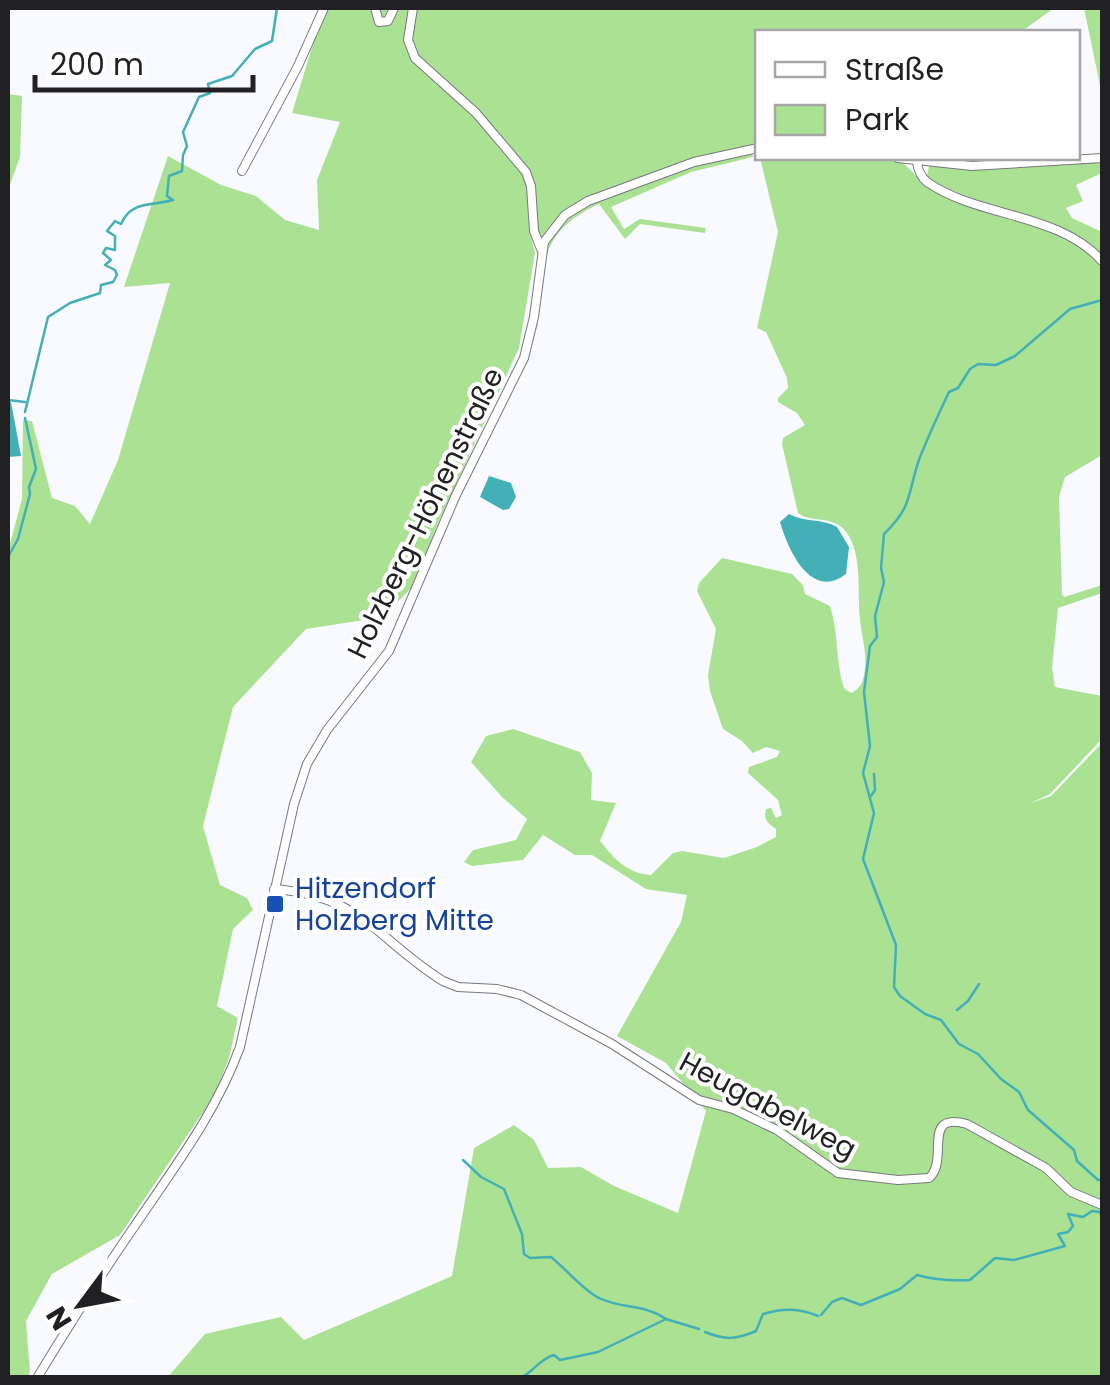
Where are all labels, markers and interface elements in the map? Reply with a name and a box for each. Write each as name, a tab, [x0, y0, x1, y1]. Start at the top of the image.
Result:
scale bar	[35, 30, 252, 92]
legend	[755, 30, 1080, 160]
text: 200 m	[50, 43, 144, 86]
text: Straße	[845, 48, 944, 91]
text: Park	[845, 98, 910, 141]
street label: Holzberg-Höhenstraße	[338, 361, 513, 665]
place label: Hitzendorf Holzberg Mitte	[295, 869, 494, 940]
marker: Hitzendorf Holzberg Mitte	[264, 893, 286, 915]
street label: Heugabelweg	[673, 1042, 863, 1168]
north arrow	[30, 1255, 130, 1355]
text: N	[37, 1299, 81, 1337]

